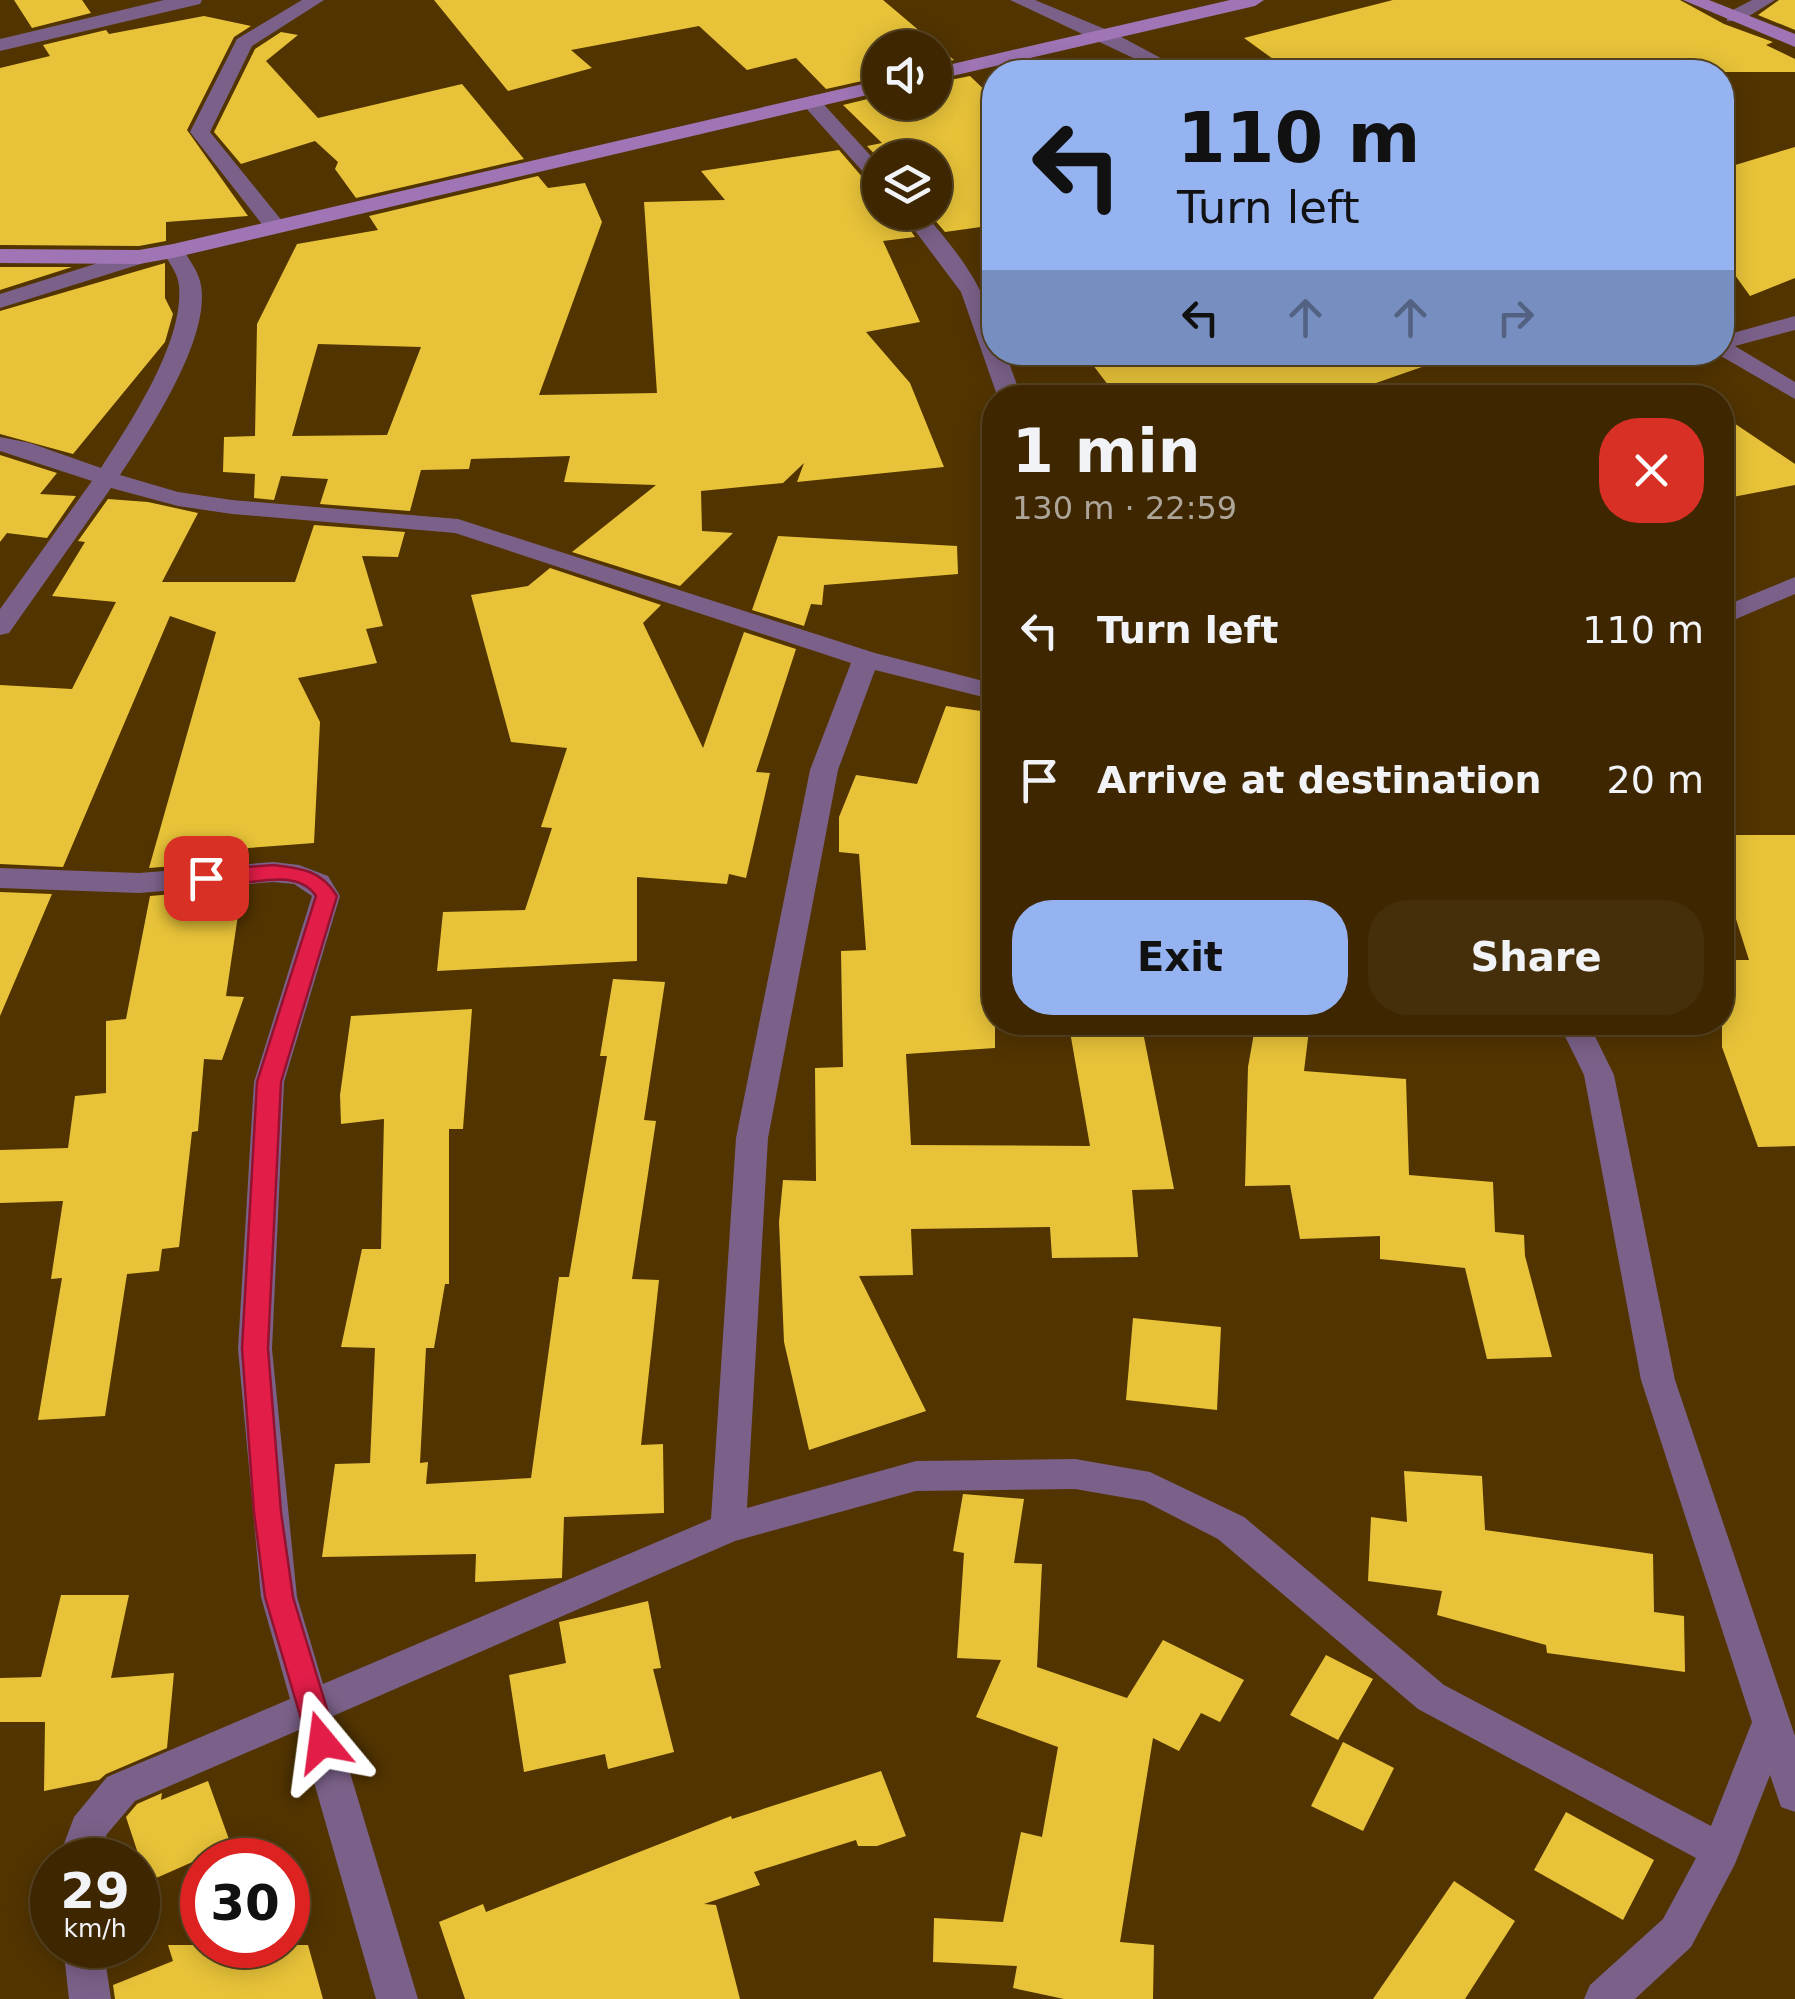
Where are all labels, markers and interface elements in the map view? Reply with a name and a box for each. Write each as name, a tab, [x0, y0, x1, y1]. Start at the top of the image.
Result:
map controls	[862, 30, 952, 230]
button: sound	[862, 30, 952, 120]
text: 110 m	[1177, 97, 1420, 179]
icon: left	[1012, 100, 1142, 230]
button: layers	[862, 140, 952, 230]
text: Turn left	[1177, 181, 1360, 234]
icon: left	[1173, 290, 1228, 345]
icon: ahead	[1278, 290, 1333, 345]
icon: ahead	[1383, 290, 1438, 345]
icon: right	[1488, 290, 1543, 345]
text: 1 min	[1012, 416, 1200, 486]
button: close	[1599, 418, 1704, 523]
text: 130 m · 22:59	[1012, 489, 1237, 527]
icon: left	[1012, 603, 1067, 658]
text: Turn left	[1097, 608, 1278, 652]
text: 110 m	[1582, 608, 1704, 652]
icon: arrive	[1012, 753, 1067, 808]
text: Arrive at destination	[1097, 758, 1542, 802]
text: 20 m	[1607, 758, 1704, 802]
pin	[164, 836, 249, 921]
icon: arrive	[179, 851, 234, 906]
button: Exit	[1012, 900, 1348, 1015]
button: Share	[1368, 900, 1704, 1015]
position arrow	[270, 1690, 374, 1794]
speed limit sign: 30	[180, 1838, 310, 1968]
text: 29	[60, 1862, 130, 1920]
text: km/h	[63, 1914, 127, 1943]

